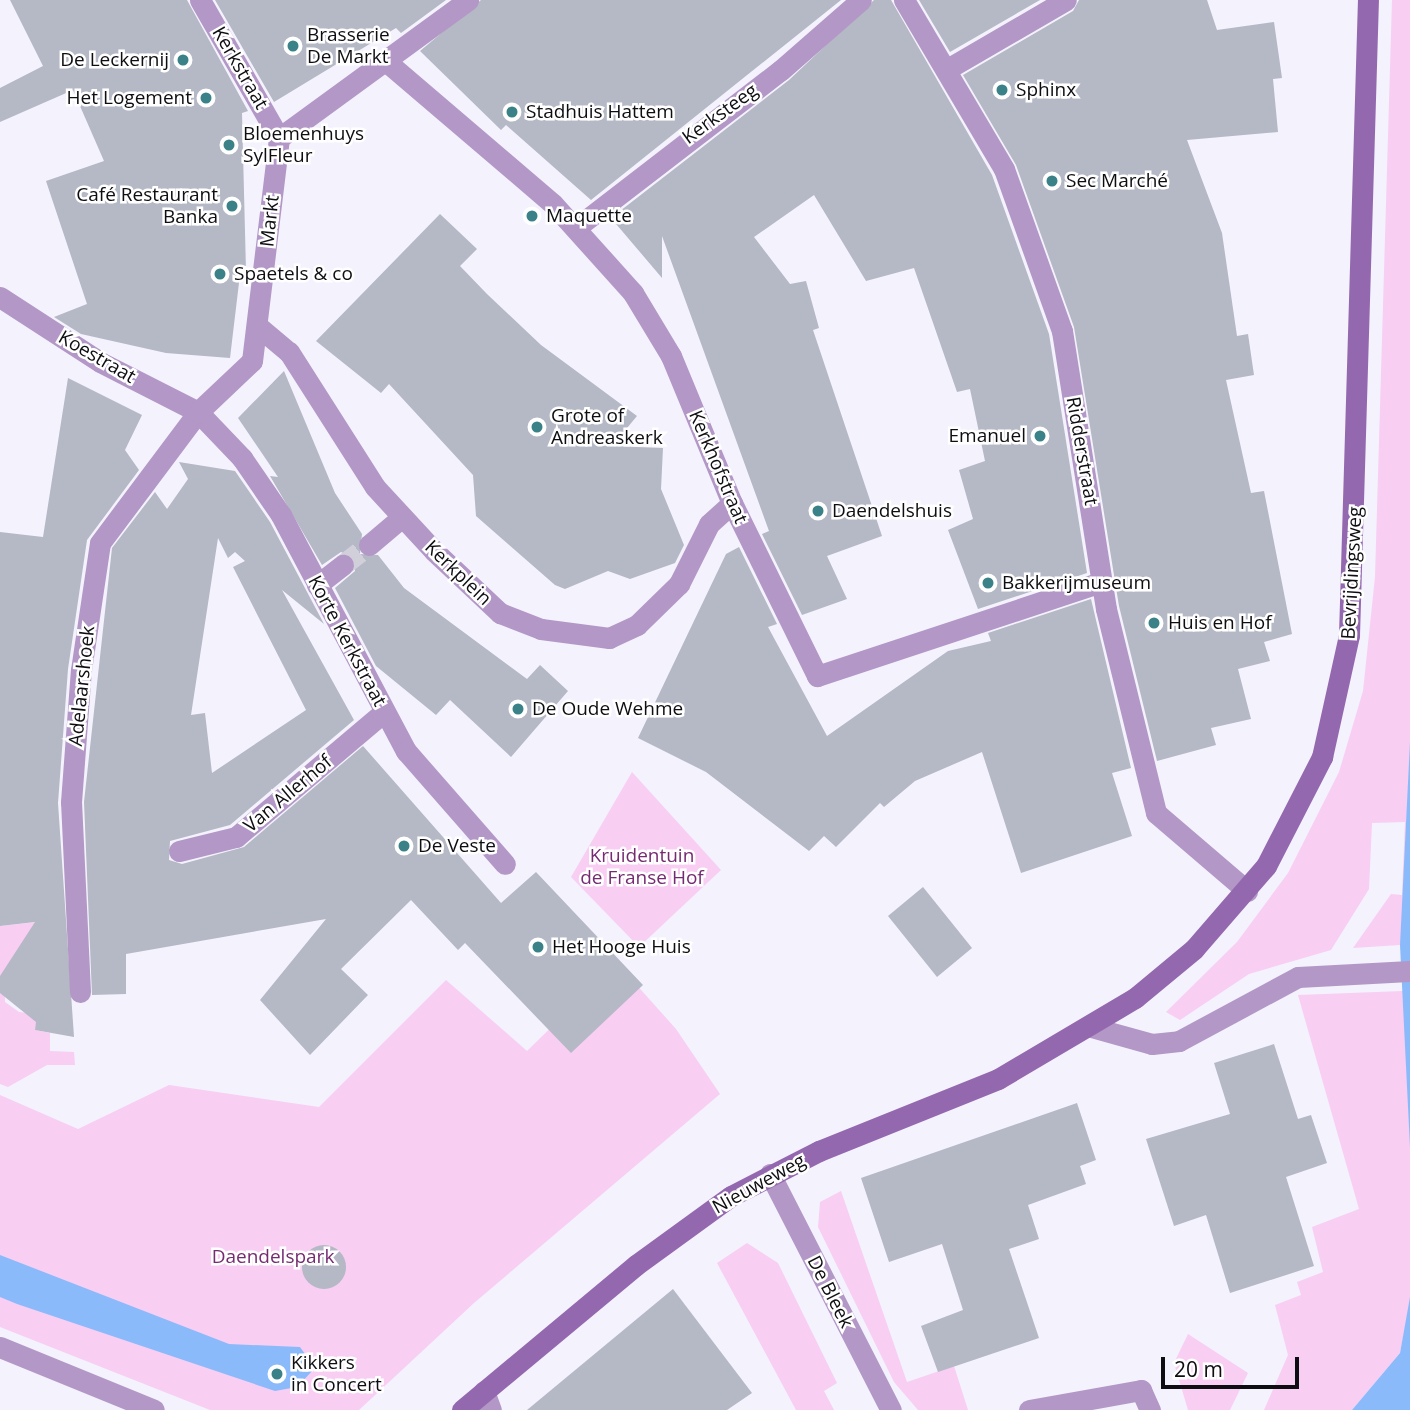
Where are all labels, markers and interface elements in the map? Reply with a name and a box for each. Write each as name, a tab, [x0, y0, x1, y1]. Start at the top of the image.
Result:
street label: Kerkstraat	[207, 23, 273, 113]
place label: Brasserie De Markt	[307, 24, 390, 68]
marker: Brasserie De Markt	[285, 38, 301, 54]
place label: De Leckernij	[60, 49, 169, 71]
marker: De Leckernij	[175, 52, 191, 68]
street label: Kerksteeg	[678, 79, 762, 149]
place label: Sphinx	[1016, 79, 1076, 101]
marker: Sphinx	[994, 82, 1010, 98]
place label: Het Logement	[67, 87, 192, 109]
marker: Het Logement	[198, 90, 214, 106]
place label: Stadhuis Hattem	[526, 101, 674, 123]
marker: Stadhuis Hattem	[504, 104, 520, 120]
place label: Bloemenhuys SylFleur	[243, 123, 364, 167]
marker: Bloemenhuys SylFleur	[221, 137, 237, 153]
place label: Sec Marché	[1066, 170, 1168, 192]
marker: Sec Marché	[1044, 173, 1060, 189]
place label: Café Restaurant Banka	[76, 184, 218, 228]
street label: Markt	[256, 194, 284, 248]
marker: Café Restaurant Banka	[224, 198, 240, 214]
place label: Maquette	[546, 205, 632, 227]
marker: Maquette	[524, 208, 540, 224]
place label: Spaetels & co	[234, 263, 353, 285]
marker: Spaetels & co	[212, 266, 228, 282]
street label: Koestraat	[54, 326, 140, 388]
street label: Ridderstraat	[1061, 395, 1103, 507]
place label: Grote of Andreaskerk	[551, 405, 663, 449]
street label: Kerkhofstraat	[684, 407, 752, 527]
marker: Grote of Andreaskerk	[529, 419, 545, 435]
place label: Emanuel	[949, 425, 1026, 447]
marker: Emanuel	[1032, 428, 1048, 444]
place label: Daendelshuis	[832, 500, 952, 522]
marker: Daendelshuis	[810, 503, 826, 519]
street label: Bevrijdingsweg	[1337, 506, 1367, 640]
street label: Kerkplein	[420, 536, 496, 610]
street label: Korte Kerkstraat	[303, 572, 391, 710]
place label: Bakkerijmuseum	[1002, 572, 1151, 594]
marker: Bakkerijmuseum	[980, 575, 996, 591]
place label: Huis en Hof	[1168, 612, 1272, 634]
marker: Huis en Hof	[1146, 615, 1162, 631]
street label: Adelaarshoek	[64, 625, 100, 747]
place label: De Oude Wehme	[532, 698, 683, 720]
marker: De Oude Wehme	[510, 701, 526, 717]
street label: Van Allerhof	[239, 751, 337, 837]
place label: De Veste	[418, 835, 496, 857]
marker: De Veste	[396, 838, 412, 854]
park label: Kruidentuin de Franse Hof	[580, 845, 704, 889]
place label: Het Hooge Huis	[552, 936, 691, 958]
marker: Het Hooge Huis	[530, 939, 546, 955]
street label: Nieuweweg	[709, 1149, 809, 1219]
park label: Daendelspark	[212, 1246, 334, 1268]
street label: De Bleek	[802, 1252, 858, 1332]
scale bar	[1165, 1344, 1303, 1388]
place label: Kikkers in Concert	[291, 1352, 382, 1396]
text: 20 m	[1174, 1355, 1223, 1383]
marker: Kikkers in Concert	[269, 1366, 285, 1382]

